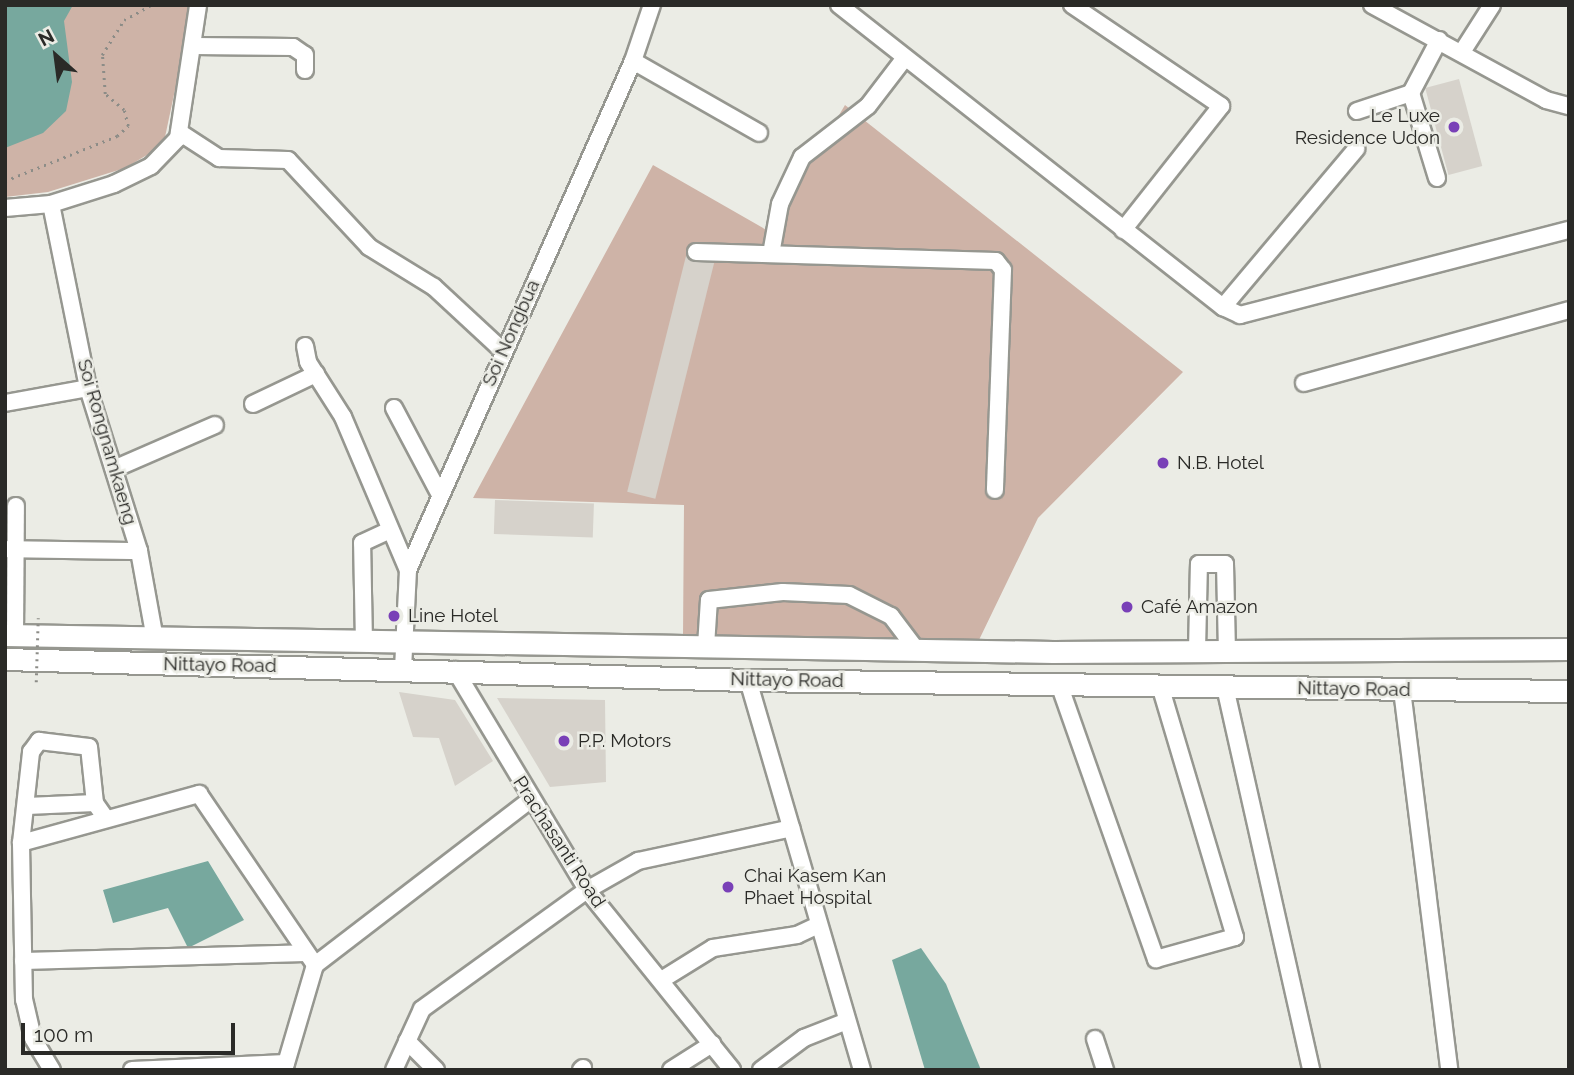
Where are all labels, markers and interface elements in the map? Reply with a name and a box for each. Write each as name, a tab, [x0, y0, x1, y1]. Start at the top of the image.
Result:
north arrow	[21, 21, 91, 91]
text: N	[35, 24, 58, 51]
place label: Le Luxe Residence Udon	[1295, 105, 1440, 149]
marker: Le Luxe Residence Udon	[1446, 119, 1462, 135]
street label: Soi Nongbua	[477, 276, 545, 390]
street label: Soi Rongnamkaeng	[72, 357, 142, 527]
place label: N.B. Hotel	[1177, 452, 1264, 474]
marker: N.B. Hotel	[1155, 455, 1171, 471]
place label: Café Amazon	[1141, 596, 1258, 618]
marker: Café Amazon	[1119, 599, 1135, 615]
place label: Line Hotel	[408, 605, 498, 627]
marker: Line Hotel	[386, 608, 402, 624]
street label: Nittayo Road	[163, 653, 277, 677]
street label: Nittayo Road	[730, 668, 844, 692]
street label: Nittayo Road	[1297, 677, 1411, 701]
place label: P.P. Motors	[578, 730, 671, 752]
marker: P.P. Motors	[556, 733, 572, 749]
street label: Prachasanti Road	[508, 772, 610, 912]
place label: Chai Kasem Kan Phaet Hospital	[744, 865, 886, 909]
marker: Chai Kasem Kan Phaet Hospital	[718, 877, 738, 897]
scale bar	[24, 1009, 238, 1052]
text: 100 m	[34, 1022, 93, 1047]

